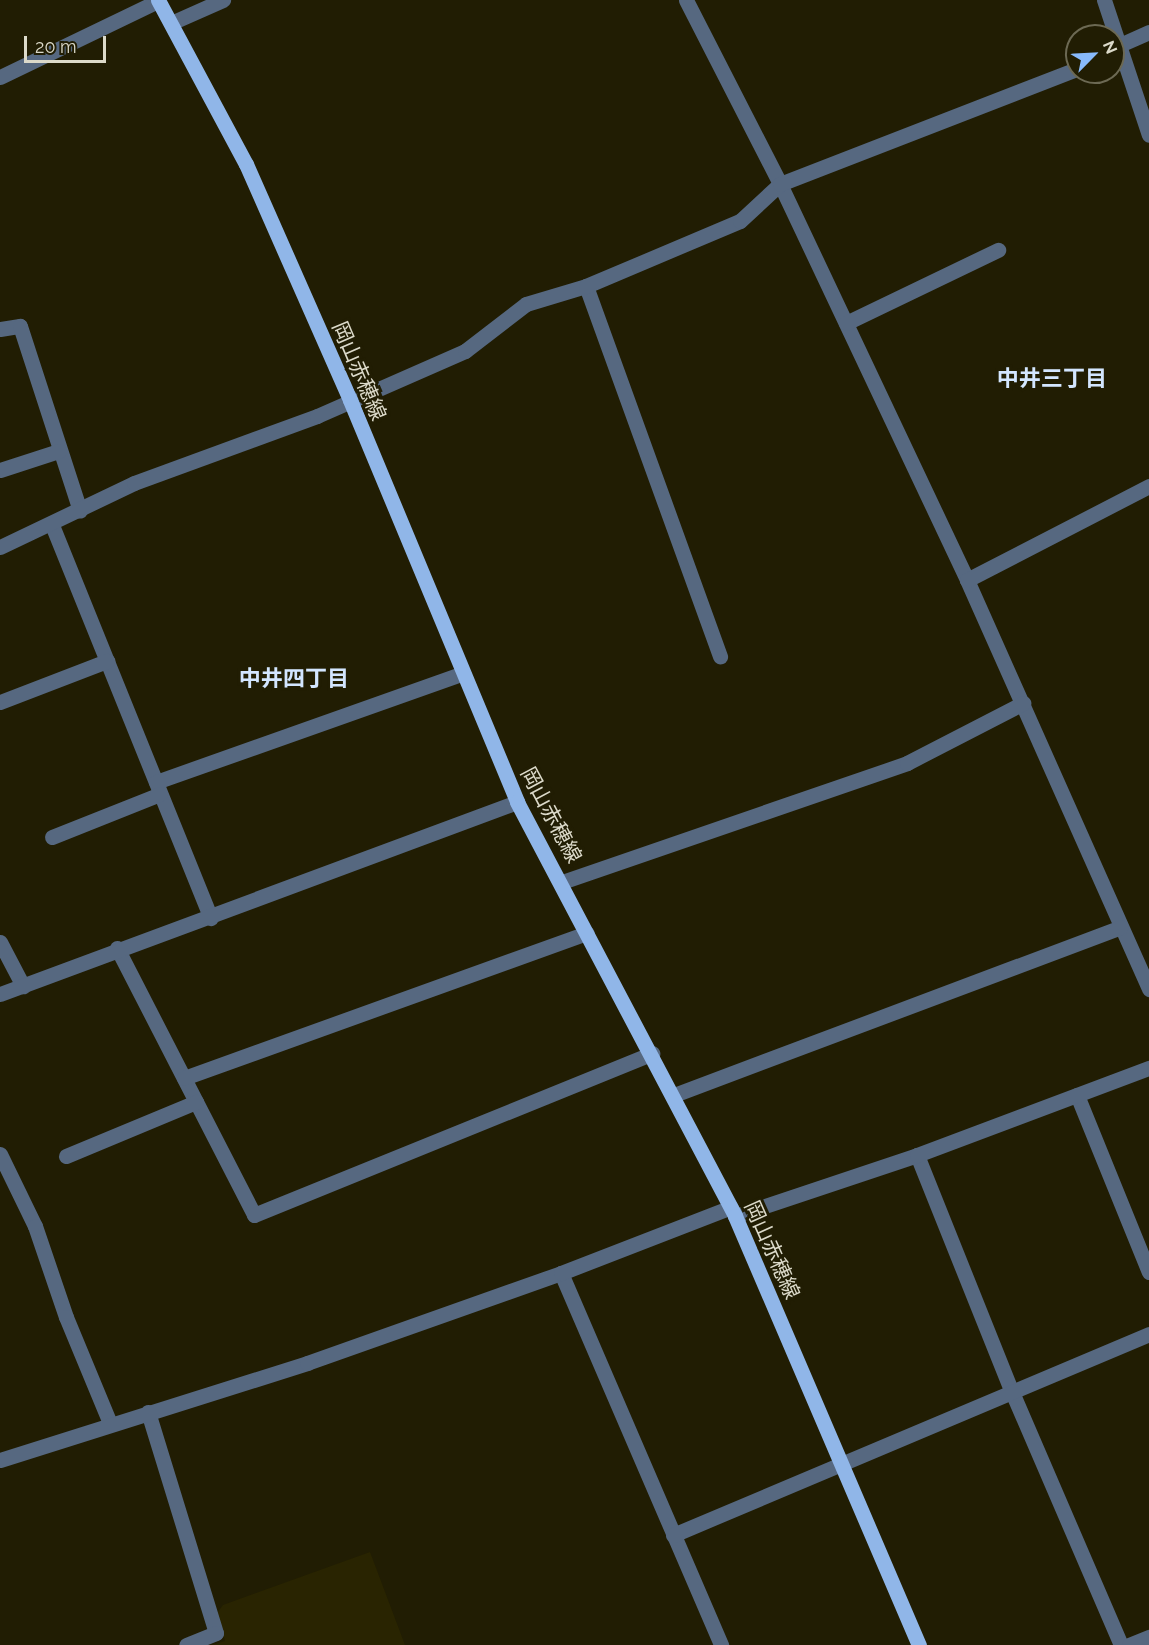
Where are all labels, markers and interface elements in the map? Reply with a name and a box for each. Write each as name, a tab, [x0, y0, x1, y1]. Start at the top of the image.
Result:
scale bar	[27, 24, 110, 62]
north arrow	[1065, 24, 1125, 84]
text: 20 m	[35, 36, 77, 57]
text: N	[1099, 38, 1121, 57]
street label: 岡山赤穂線	[327, 318, 391, 424]
district label: 中井三丁目	[997, 366, 1107, 392]
district label: 中井四丁目	[239, 666, 349, 692]
street label: 岡山赤穂線	[515, 763, 587, 867]
street label: 岡山赤穂線	[739, 1197, 805, 1303]

